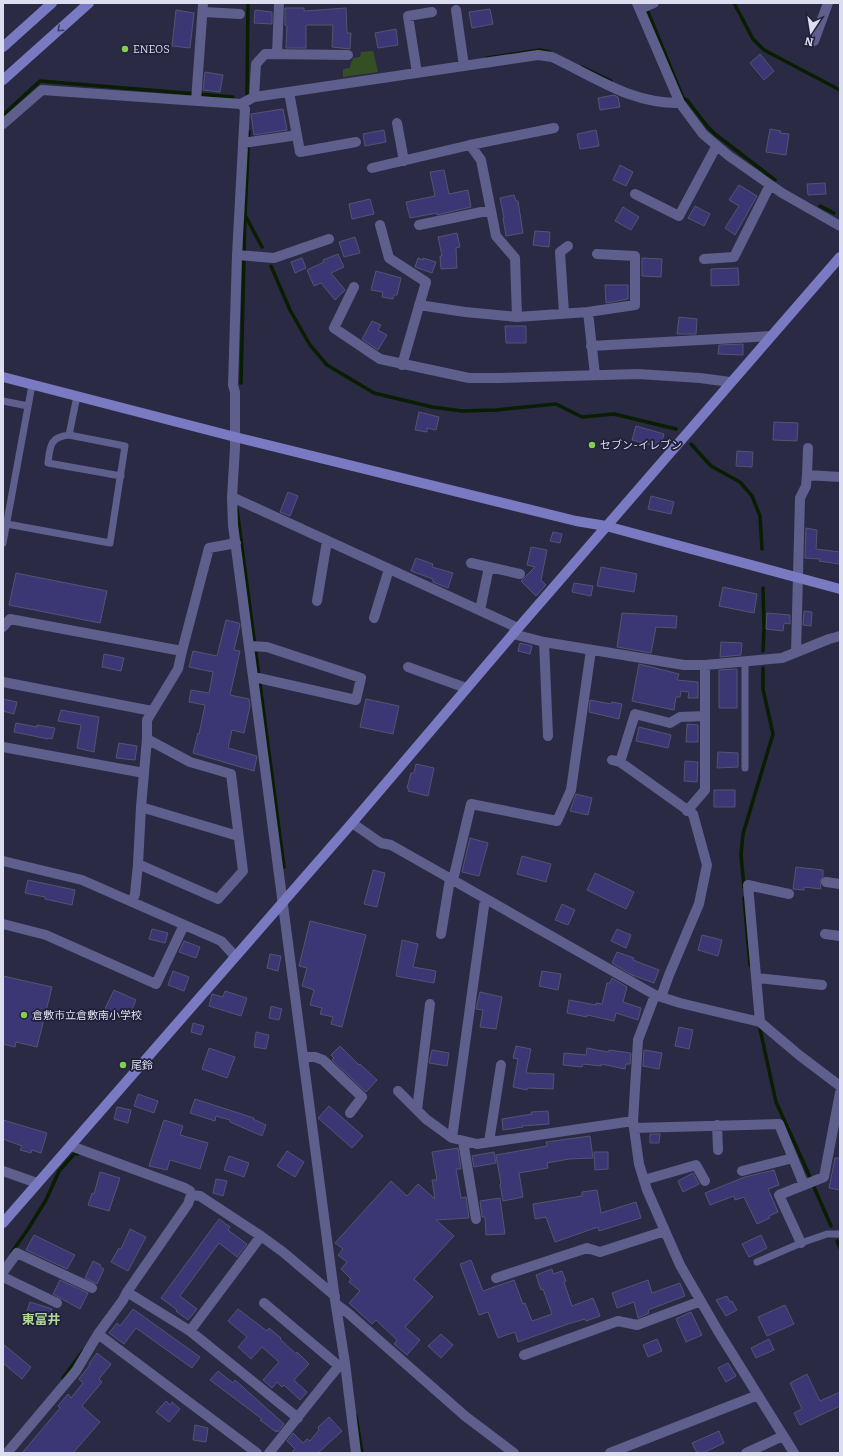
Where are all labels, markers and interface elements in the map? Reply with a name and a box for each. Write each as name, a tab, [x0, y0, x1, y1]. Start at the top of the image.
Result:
north arrow	[791, 12, 831, 52]
one-way arrow	[57, 24, 65, 32]
text: N	[803, 34, 815, 49]
place label: ENEOS	[133, 43, 170, 56]
marker: ENEOS	[120, 44, 130, 54]
place label: セブン-イレブン	[600, 439, 682, 452]
marker: セブン-イレブン	[587, 440, 597, 450]
place label: 倉敷市立倉敷南小学校	[32, 1009, 142, 1022]
marker: 倉敷市立倉敷南小学校	[19, 1010, 29, 1020]
place label: 尾鈴	[131, 1059, 153, 1072]
marker: 尾鈴	[118, 1060, 128, 1070]
district label: 東富井	[21, 1312, 61, 1327]

